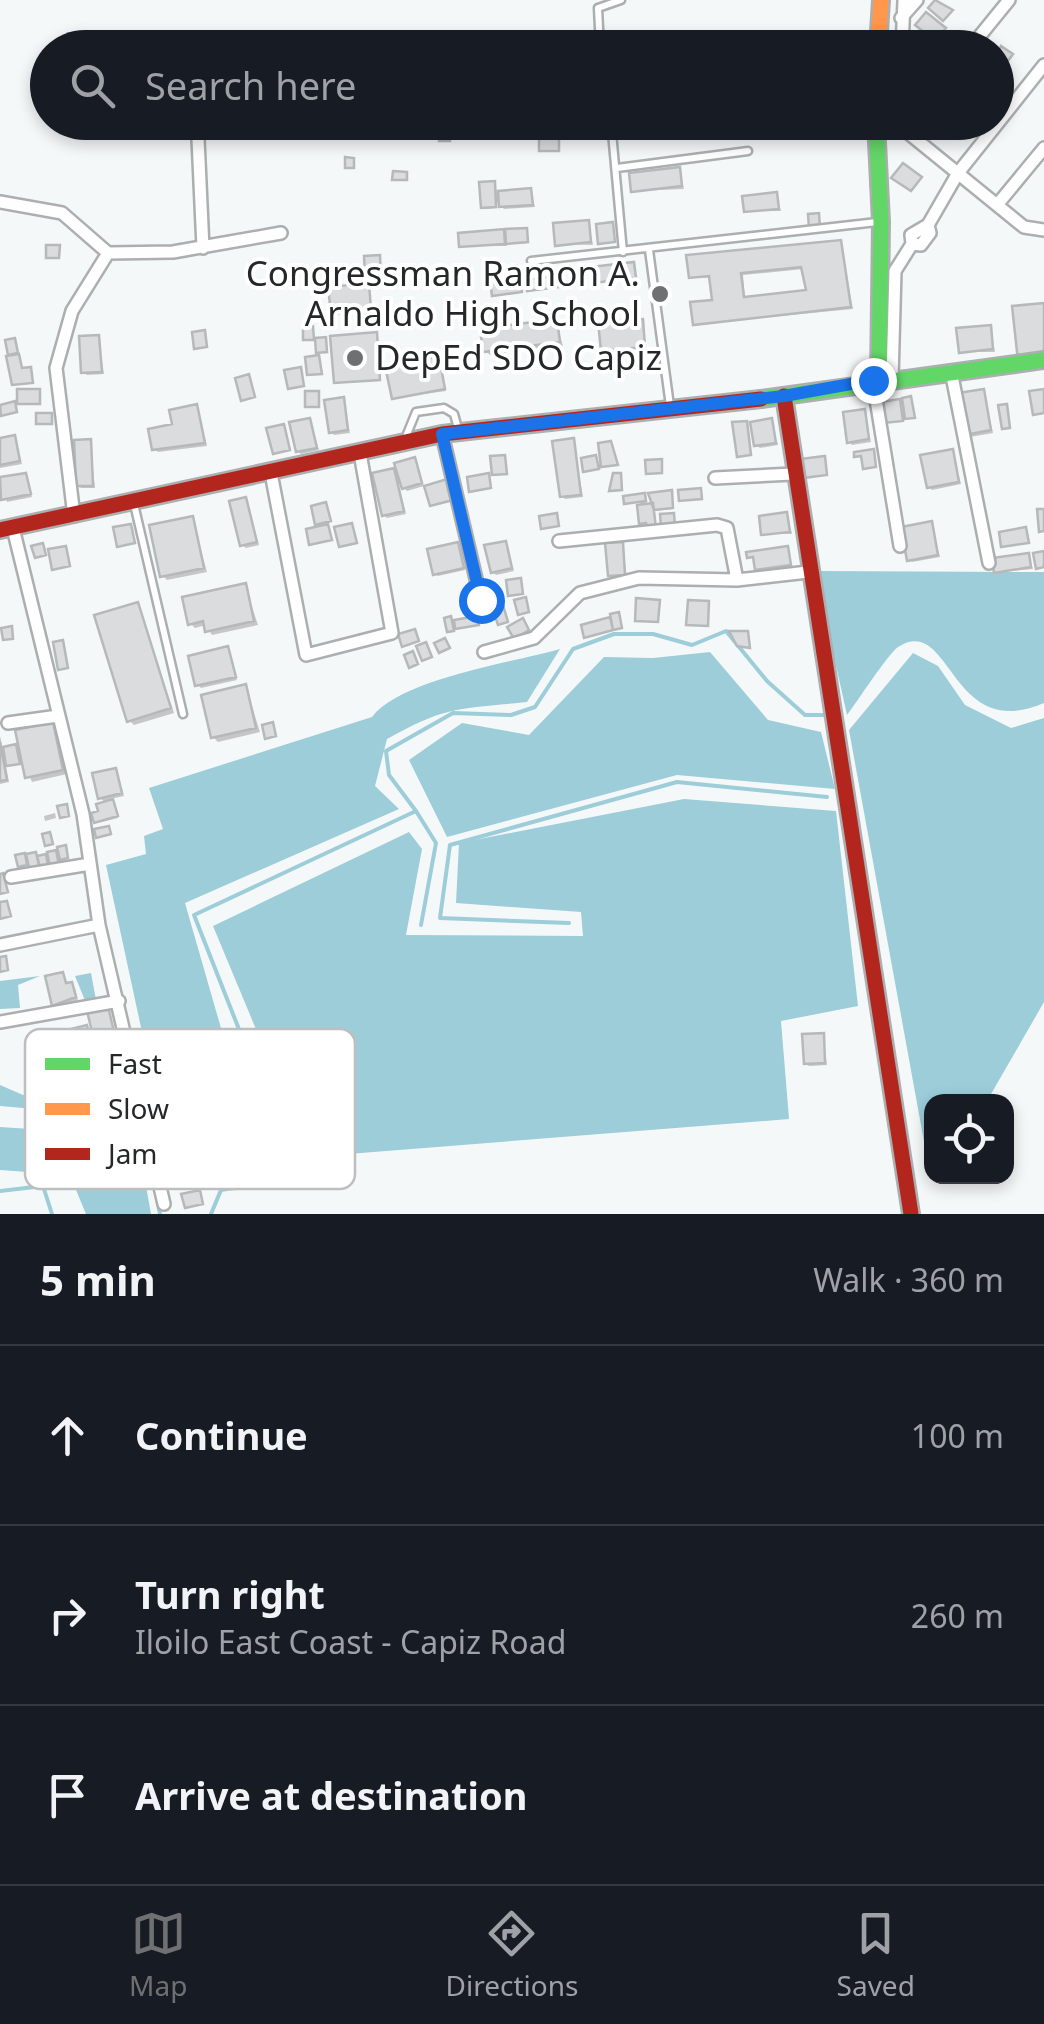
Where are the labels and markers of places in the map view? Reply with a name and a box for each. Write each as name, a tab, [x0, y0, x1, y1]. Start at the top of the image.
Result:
place label: Congressman Ramon A. Arnaldo High School	[246, 249, 640, 336]
marker: Congressman Ramon A. Arnaldo High School	[649, 283, 671, 305]
place label: DepEd SDO Capiz	[375, 333, 662, 380]
marker: DepEd SDO Capiz	[344, 347, 366, 369]

